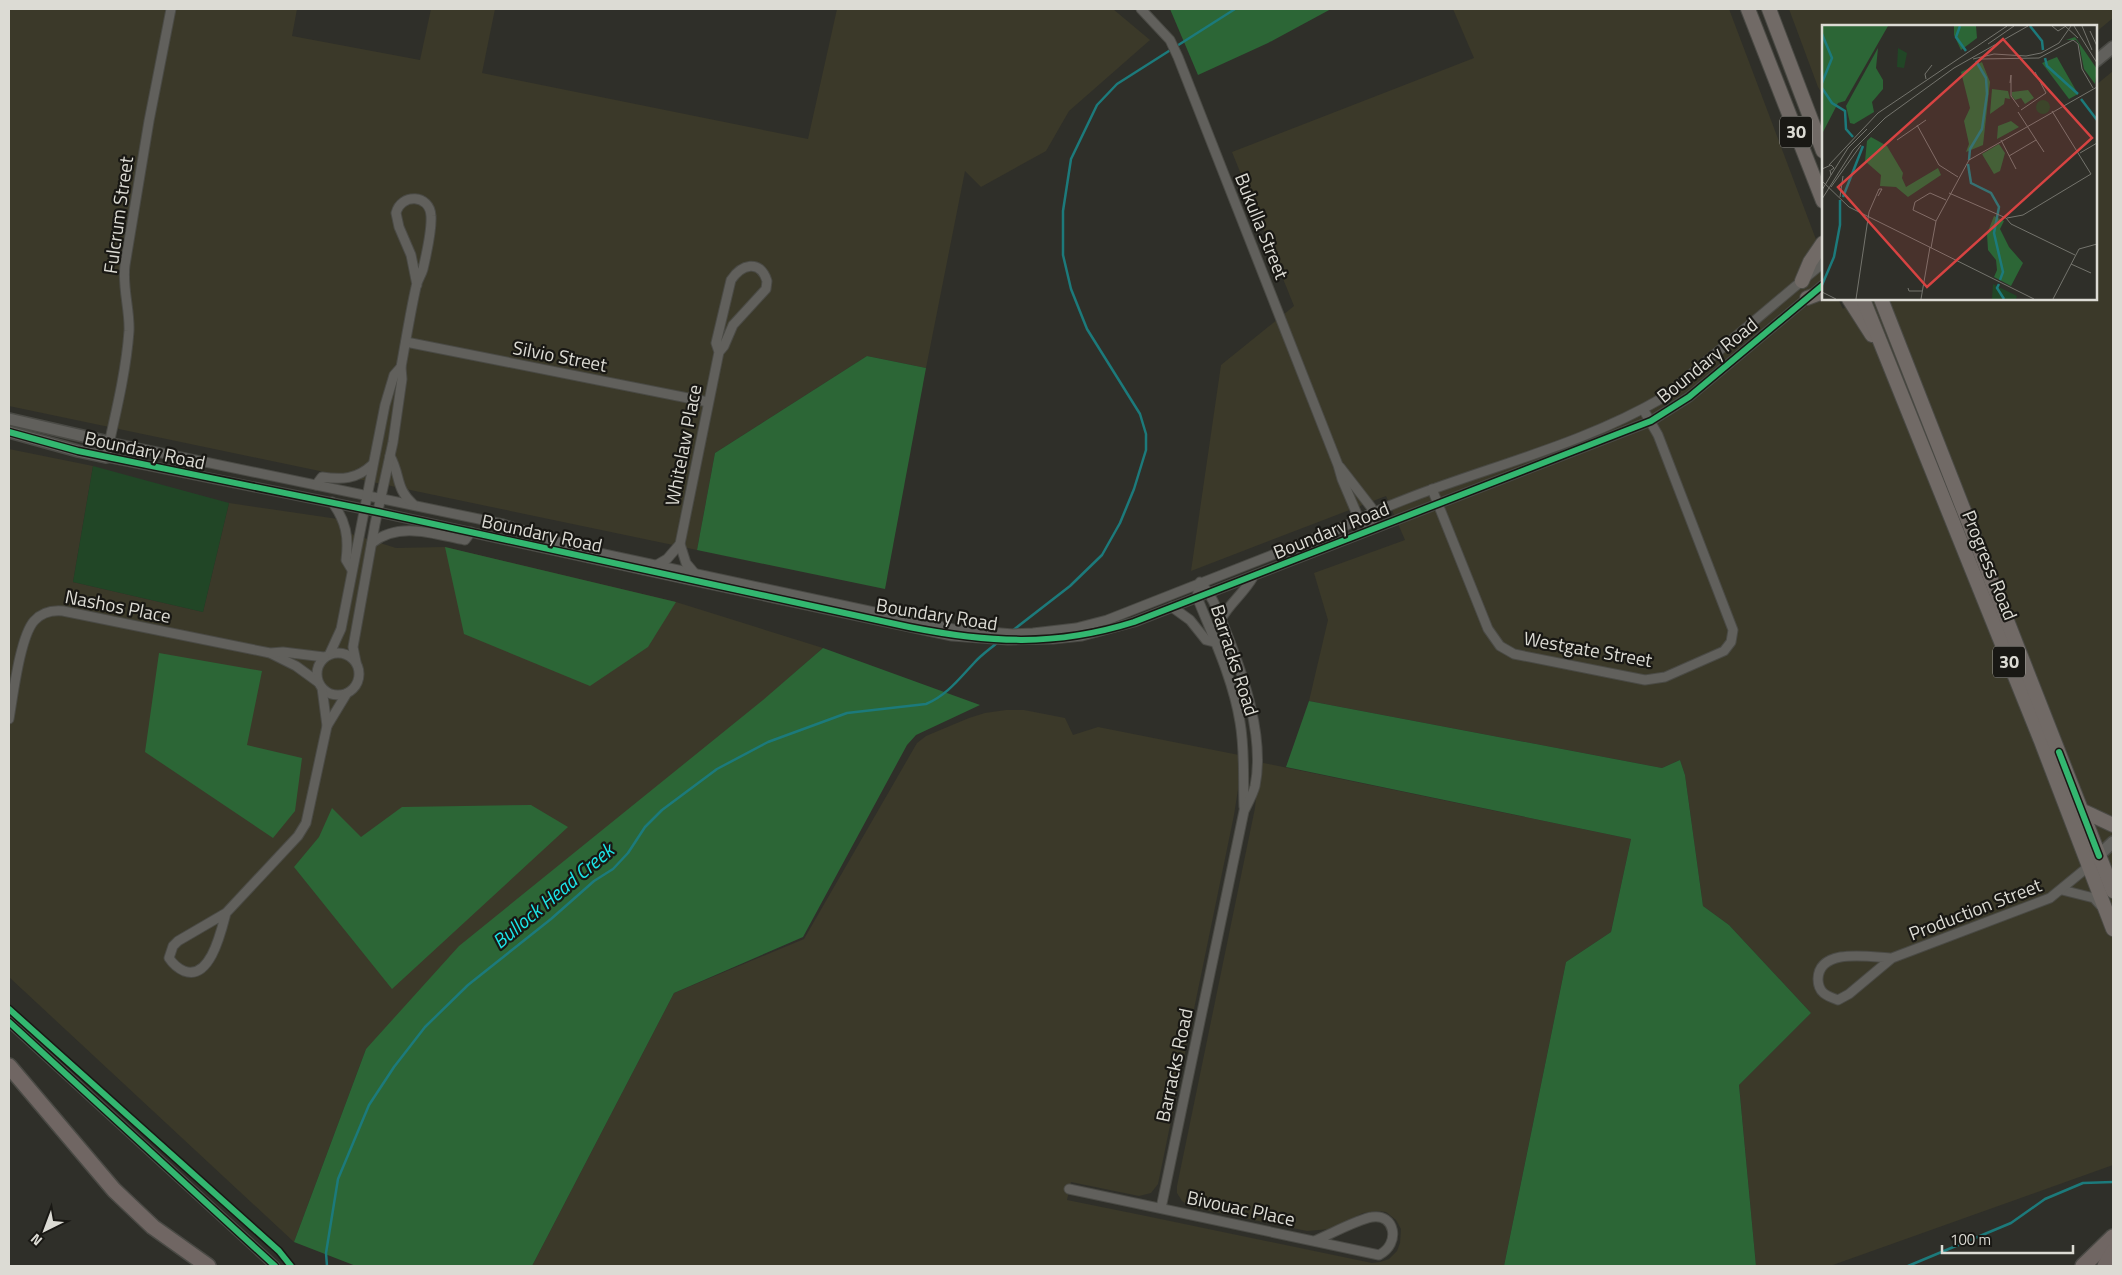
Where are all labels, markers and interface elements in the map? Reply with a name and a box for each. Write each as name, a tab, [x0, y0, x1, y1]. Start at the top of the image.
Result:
inset map	[1822, 25, 2097, 300]
road number: 30	[1780, 116, 1812, 148]
street label: Fulcrum Street	[95, 154, 140, 275]
street label: Bukulla Street	[1228, 168, 1297, 284]
street label: Boundary Road	[1650, 310, 1763, 409]
street label: Silvio Street	[511, 332, 610, 379]
street label: Whitelaw Place	[657, 382, 708, 508]
street label: Boundary Road	[82, 423, 208, 476]
street label: Boundary Road	[1269, 493, 1393, 566]
street label: Progress Road	[1955, 505, 2026, 624]
street label: Boundary Road	[479, 506, 605, 559]
street label: Nashos Place	[63, 581, 174, 630]
street label: Boundary Road	[874, 590, 1000, 637]
street label: Barracks Road	[1204, 600, 1267, 719]
street label: Westgate Street	[1521, 623, 1655, 674]
road number: 30	[1993, 646, 2025, 678]
water label: Bullock Head Creek	[485, 834, 622, 956]
street label: Production Street	[1904, 870, 2046, 947]
street label: Barracks Road	[1147, 1005, 1200, 1124]
street label: Bivouac Place	[1184, 1182, 1298, 1233]
north arrow	[20, 1205, 70, 1255]
scale bar	[1942, 1222, 2073, 1254]
text: 100 m	[1950, 1228, 1991, 1251]
text: N	[25, 1229, 47, 1251]

